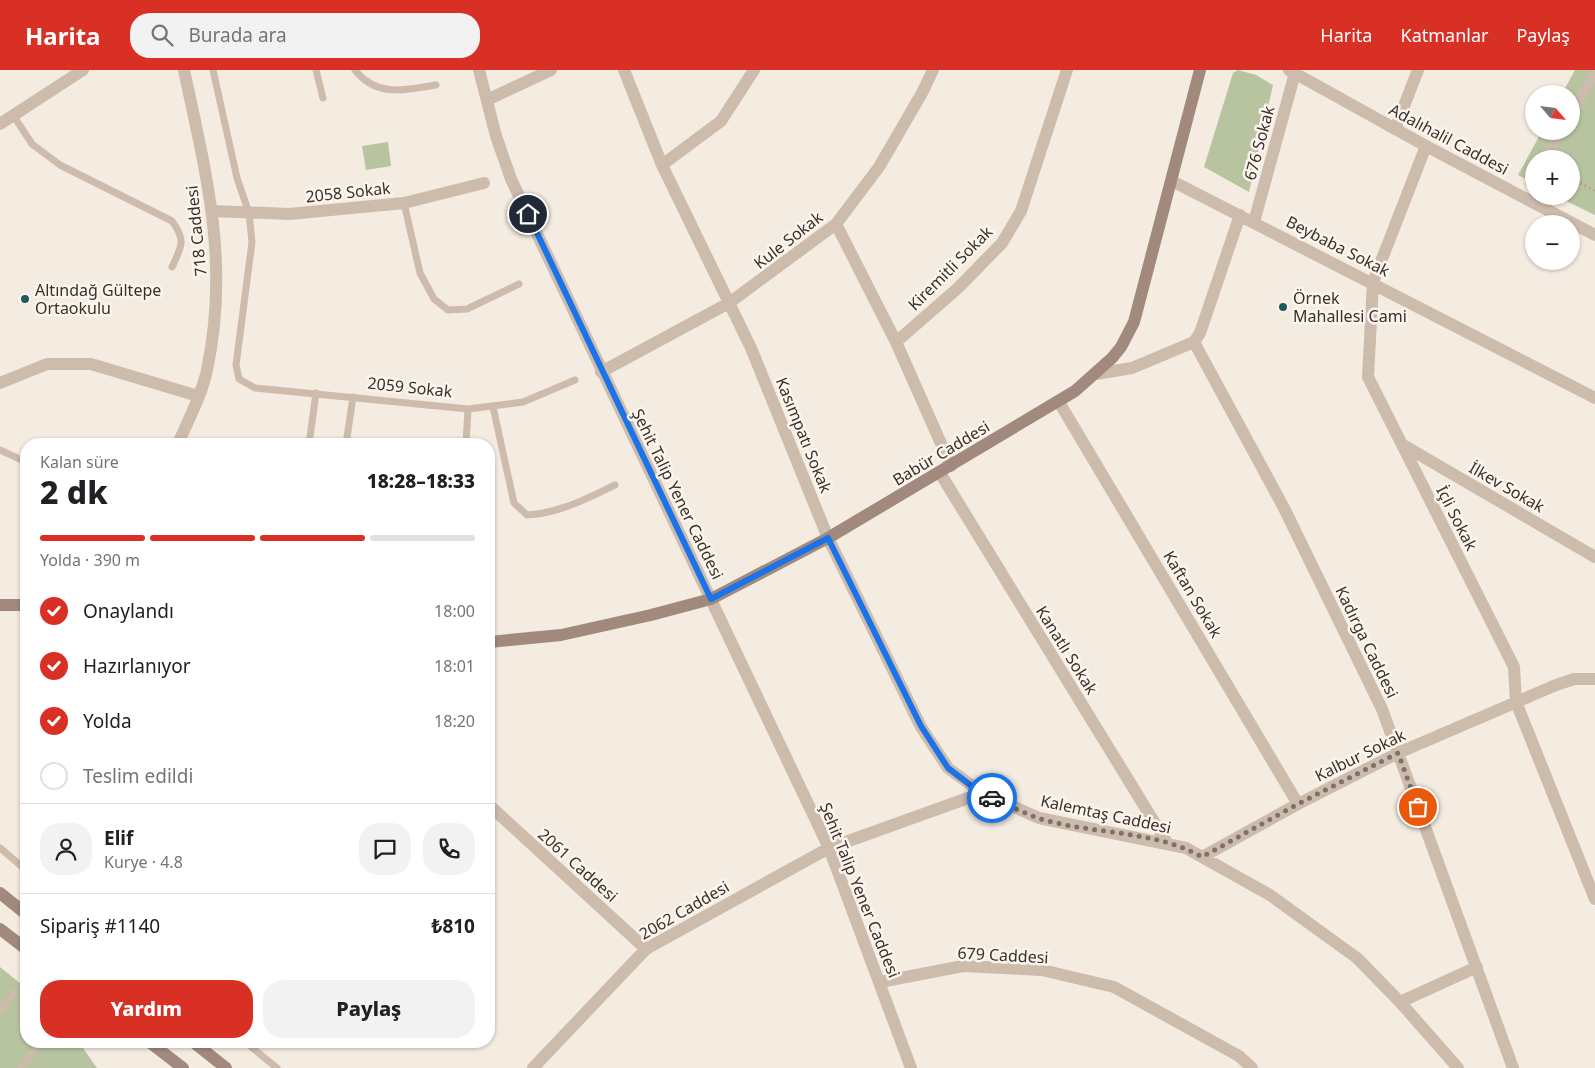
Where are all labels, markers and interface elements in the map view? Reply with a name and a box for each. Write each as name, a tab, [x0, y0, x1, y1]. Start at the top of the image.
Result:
search box	[130, 13, 480, 58]
text: Harita	[25, 19, 100, 52]
icon: search	[148, 21, 176, 49]
text: Burada ara	[188, 22, 287, 48]
text: Harita	[1320, 23, 1372, 47]
text: Katmanlar	[1400, 23, 1488, 47]
text: Paylaş	[1516, 23, 1570, 47]
north arrow	[1525, 85, 1580, 140]
map controls	[1525, 85, 1580, 270]
street label: Adalıhalil Caddesi	[1385, 98, 1513, 180]
street label: 676 Sokak	[1239, 103, 1280, 183]
button: +	[1525, 150, 1580, 205]
street label: 2058 Sokak	[304, 177, 392, 207]
street label: 718 Caddesi	[180, 184, 212, 278]
pin	[507, 193, 549, 235]
icon: home	[514, 200, 542, 228]
street label: Kule Sokak	[749, 206, 827, 274]
street label: Beybaba Sokak	[1282, 210, 1394, 282]
button: −	[1525, 215, 1580, 270]
street label: Kiremitli Sokak	[903, 221, 997, 315]
place label: Altındağ Gültepe Ortaokulu	[35, 279, 161, 319]
place label: Örnek Mahallesi Cami	[1293, 287, 1407, 327]
marker: Altındağ Gültepe Ortaokulu	[19, 293, 31, 305]
marker: Örnek Mahallesi Cami	[1277, 301, 1289, 313]
street label: 2059 Sokak	[366, 372, 454, 402]
street label: Kasımpatı Sokak	[771, 374, 837, 497]
street label: Şehit Talip Yener Caddesi	[627, 405, 729, 583]
street label: Babür Caddesi	[888, 415, 994, 491]
text: Kalan süre	[40, 451, 119, 473]
street label: İlkev Sokak	[1465, 457, 1549, 518]
text: 18:28–18:33	[367, 468, 475, 494]
text: 2 dk	[40, 470, 108, 513]
street label: İçli Sokak	[1431, 482, 1483, 555]
street label: Kaftan Sokak	[1158, 546, 1228, 642]
text: Yolda · 390 m	[40, 549, 140, 571]
street label: Kadırga Caddesi	[1330, 582, 1404, 702]
icon: check	[40, 597, 68, 625]
text: Onaylandı	[83, 598, 174, 624]
text: 18:00	[434, 600, 475, 622]
street label: Kanatlı Sokak	[1031, 602, 1103, 699]
icon: check	[40, 652, 68, 680]
text: Hazırlanıyor	[83, 653, 191, 679]
text: 18:01	[434, 655, 475, 677]
icon: check	[40, 707, 68, 735]
text: Yolda	[83, 708, 132, 734]
text: 18:20	[434, 710, 475, 732]
street label: Kalbur Sokak	[1311, 723, 1409, 786]
text: Teslim edildi	[83, 763, 193, 789]
courier	[967, 773, 1017, 823]
icon: car	[978, 784, 1006, 812]
pin	[1397, 786, 1439, 828]
street label: Kalemtaş Caddesi	[1039, 789, 1173, 839]
icon: bag	[1404, 793, 1432, 821]
street label: Şehit Talip Yener Caddesi	[815, 799, 905, 981]
button: person	[40, 823, 92, 875]
button: chat	[359, 823, 411, 875]
button: phone	[423, 823, 475, 875]
street label: 2061 Caddesi	[533, 823, 623, 907]
text: Elif	[104, 825, 133, 851]
text: Kurye · 4.8	[104, 851, 183, 873]
street label: 2062 Caddesi	[635, 875, 733, 945]
text: Sipariş #1140	[40, 913, 160, 939]
text: ₺810	[432, 913, 475, 939]
street label: 679 Caddesi	[957, 942, 1049, 968]
button: Yardım	[40, 980, 253, 1038]
button: Paylaş	[263, 980, 475, 1038]

